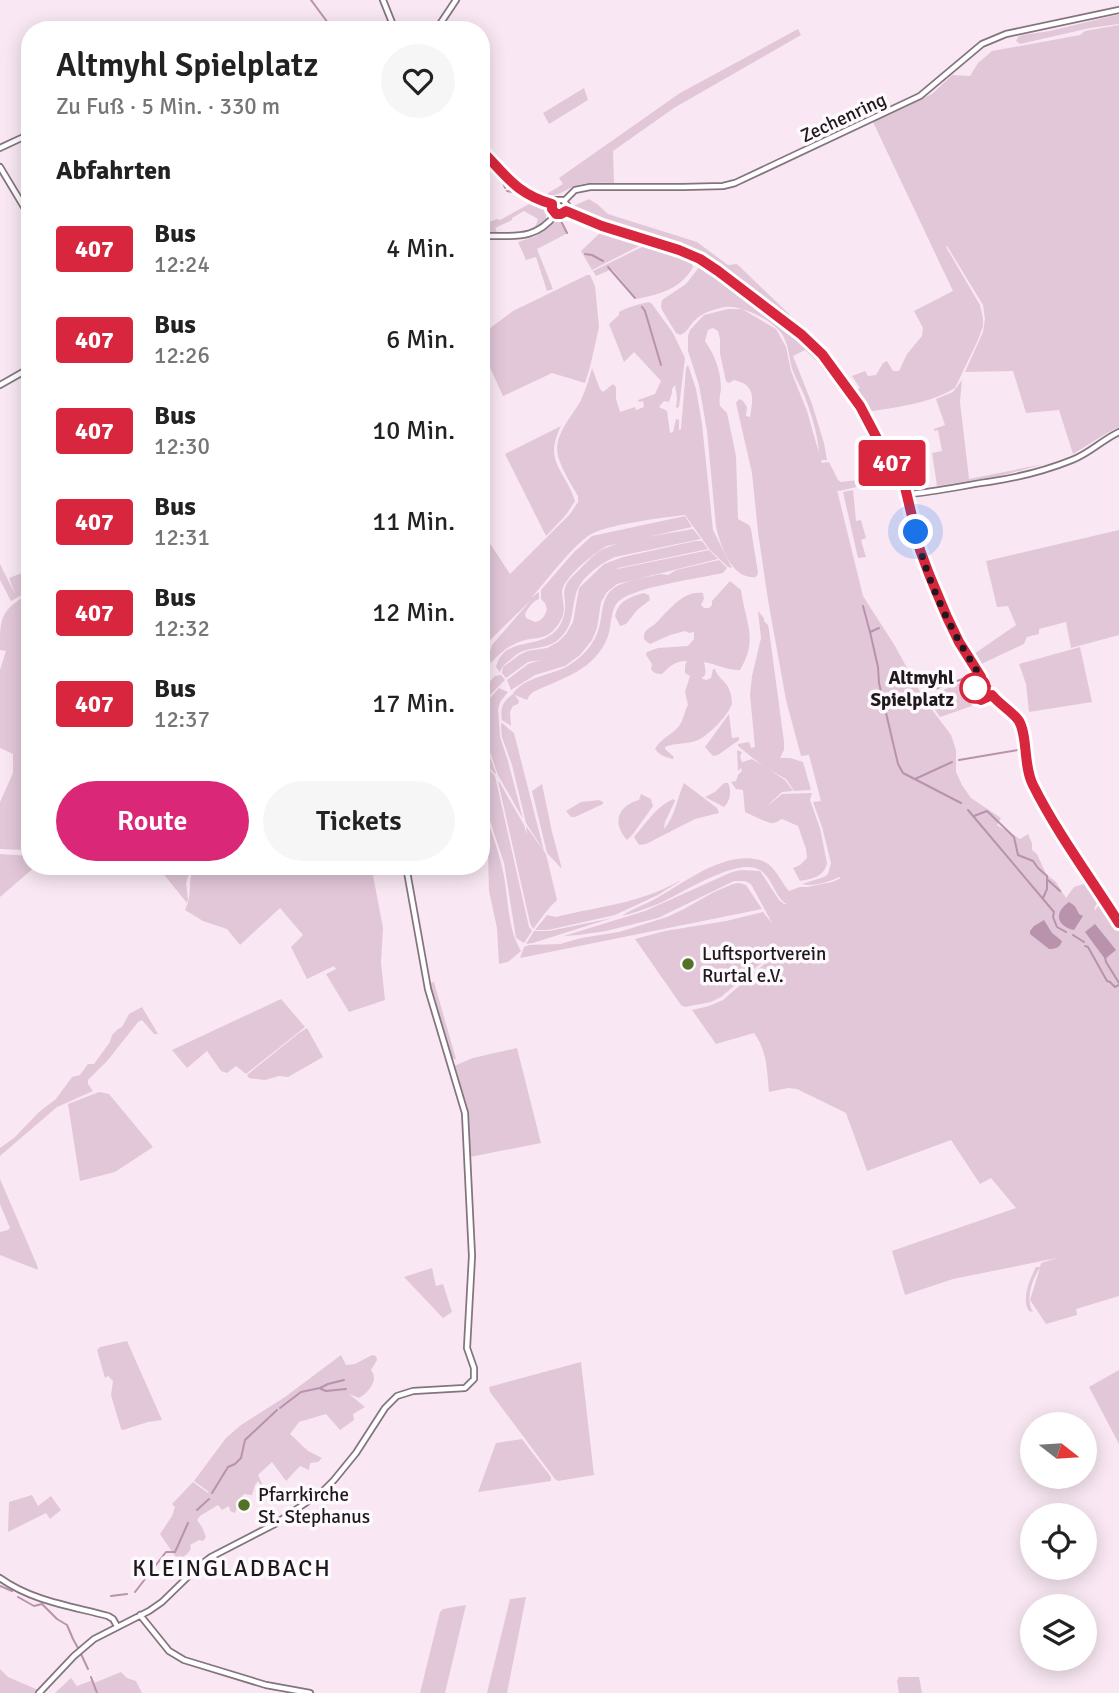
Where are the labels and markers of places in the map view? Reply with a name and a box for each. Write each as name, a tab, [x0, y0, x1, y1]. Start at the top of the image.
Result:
place label: Altmyhl Spielplatz	[870, 666, 954, 712]
marker: Altmyhl Spielplatz	[960, 673, 990, 703]
place label: Luftsportverein Rurtal e.V.	[702, 942, 826, 988]
marker: Luftsportverein Rurtal e.V.	[680, 956, 696, 972]
place label: Pfarrkirche St. Stephanus	[258, 1483, 370, 1529]
marker: Pfarrkirche St. Stephanus	[236, 1497, 252, 1513]

